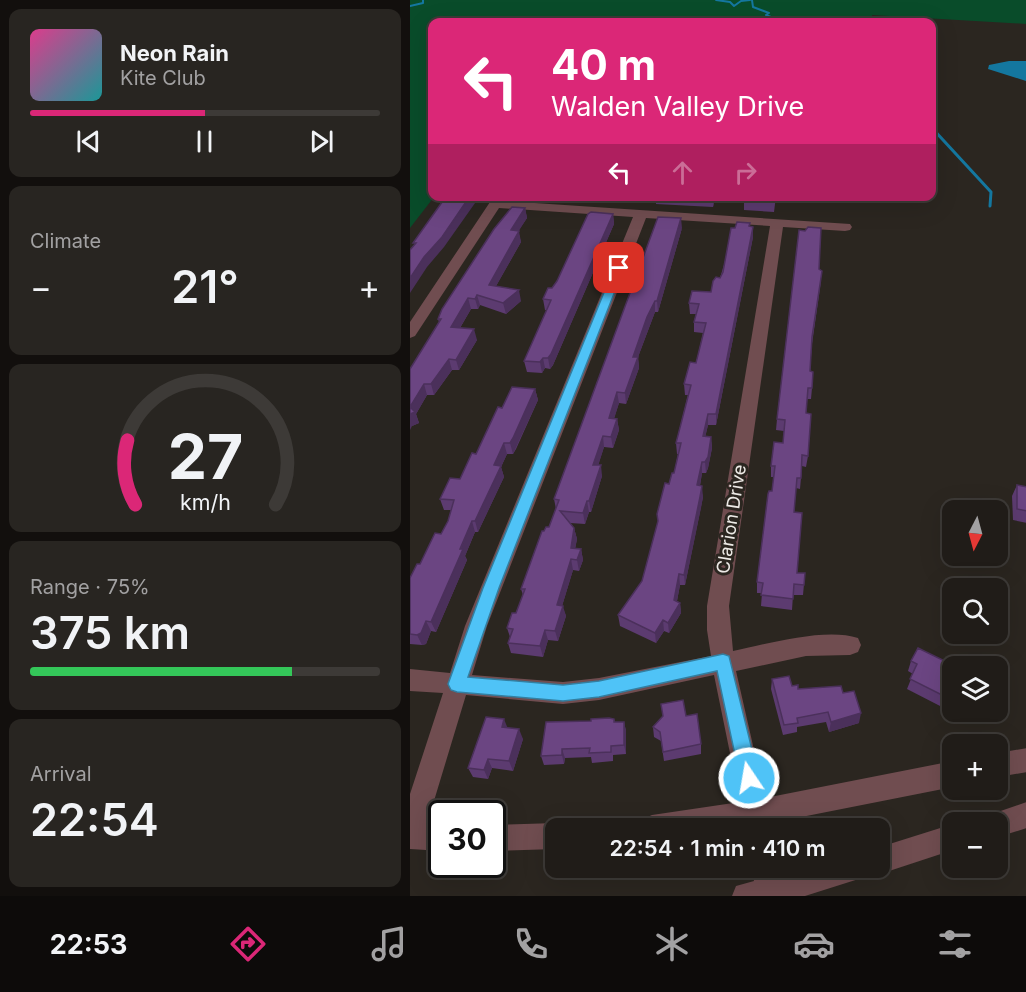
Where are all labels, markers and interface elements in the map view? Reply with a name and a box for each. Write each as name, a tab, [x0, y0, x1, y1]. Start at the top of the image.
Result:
text: 40 m	[551, 39, 656, 90]
text: Neon Rain	[120, 40, 229, 66]
icon: left	[452, 42, 530, 120]
text: Kite Club	[120, 66, 206, 90]
text: Walden Valley Drive	[551, 90, 804, 123]
icon: previous	[72, 125, 105, 158]
icon: pause	[188, 125, 221, 158]
icon: next	[305, 125, 338, 158]
icon: left	[603, 156, 636, 189]
icon: ahead	[666, 156, 699, 189]
icon: right	[729, 156, 762, 189]
text: Climate	[30, 229, 101, 253]
pin	[593, 242, 644, 293]
icon: arrive	[602, 251, 635, 284]
text: 21°	[171, 259, 239, 314]
text: −	[30, 267, 52, 307]
text: +	[358, 267, 380, 307]
text: 27	[167, 419, 243, 494]
street label: Clarion Drive	[712, 463, 750, 575]
text: km/h	[180, 489, 230, 515]
north arrow	[942, 500, 1008, 566]
map controls	[942, 500, 1008, 878]
text: Range · 75%	[30, 575, 150, 599]
button: search	[942, 578, 1008, 644]
text: 375 km	[30, 605, 190, 660]
button: layers	[942, 656, 1008, 722]
button: +	[942, 734, 1008, 800]
position arrow	[717, 746, 781, 810]
text: Arrival	[30, 762, 92, 786]
text: 22:54	[30, 792, 159, 847]
speed limit sign: 30	[428, 800, 506, 878]
button: −	[942, 812, 1008, 878]
text: 22:54 · 1 min · 410 m	[609, 835, 826, 861]
icon: directions	[227, 923, 269, 965]
icon: music	[368, 923, 410, 965]
icon: phone	[510, 923, 552, 965]
icon: climate	[651, 923, 693, 965]
icon: car	[793, 923, 835, 965]
icon: filters	[934, 923, 976, 965]
text: 22:53	[50, 928, 127, 961]

